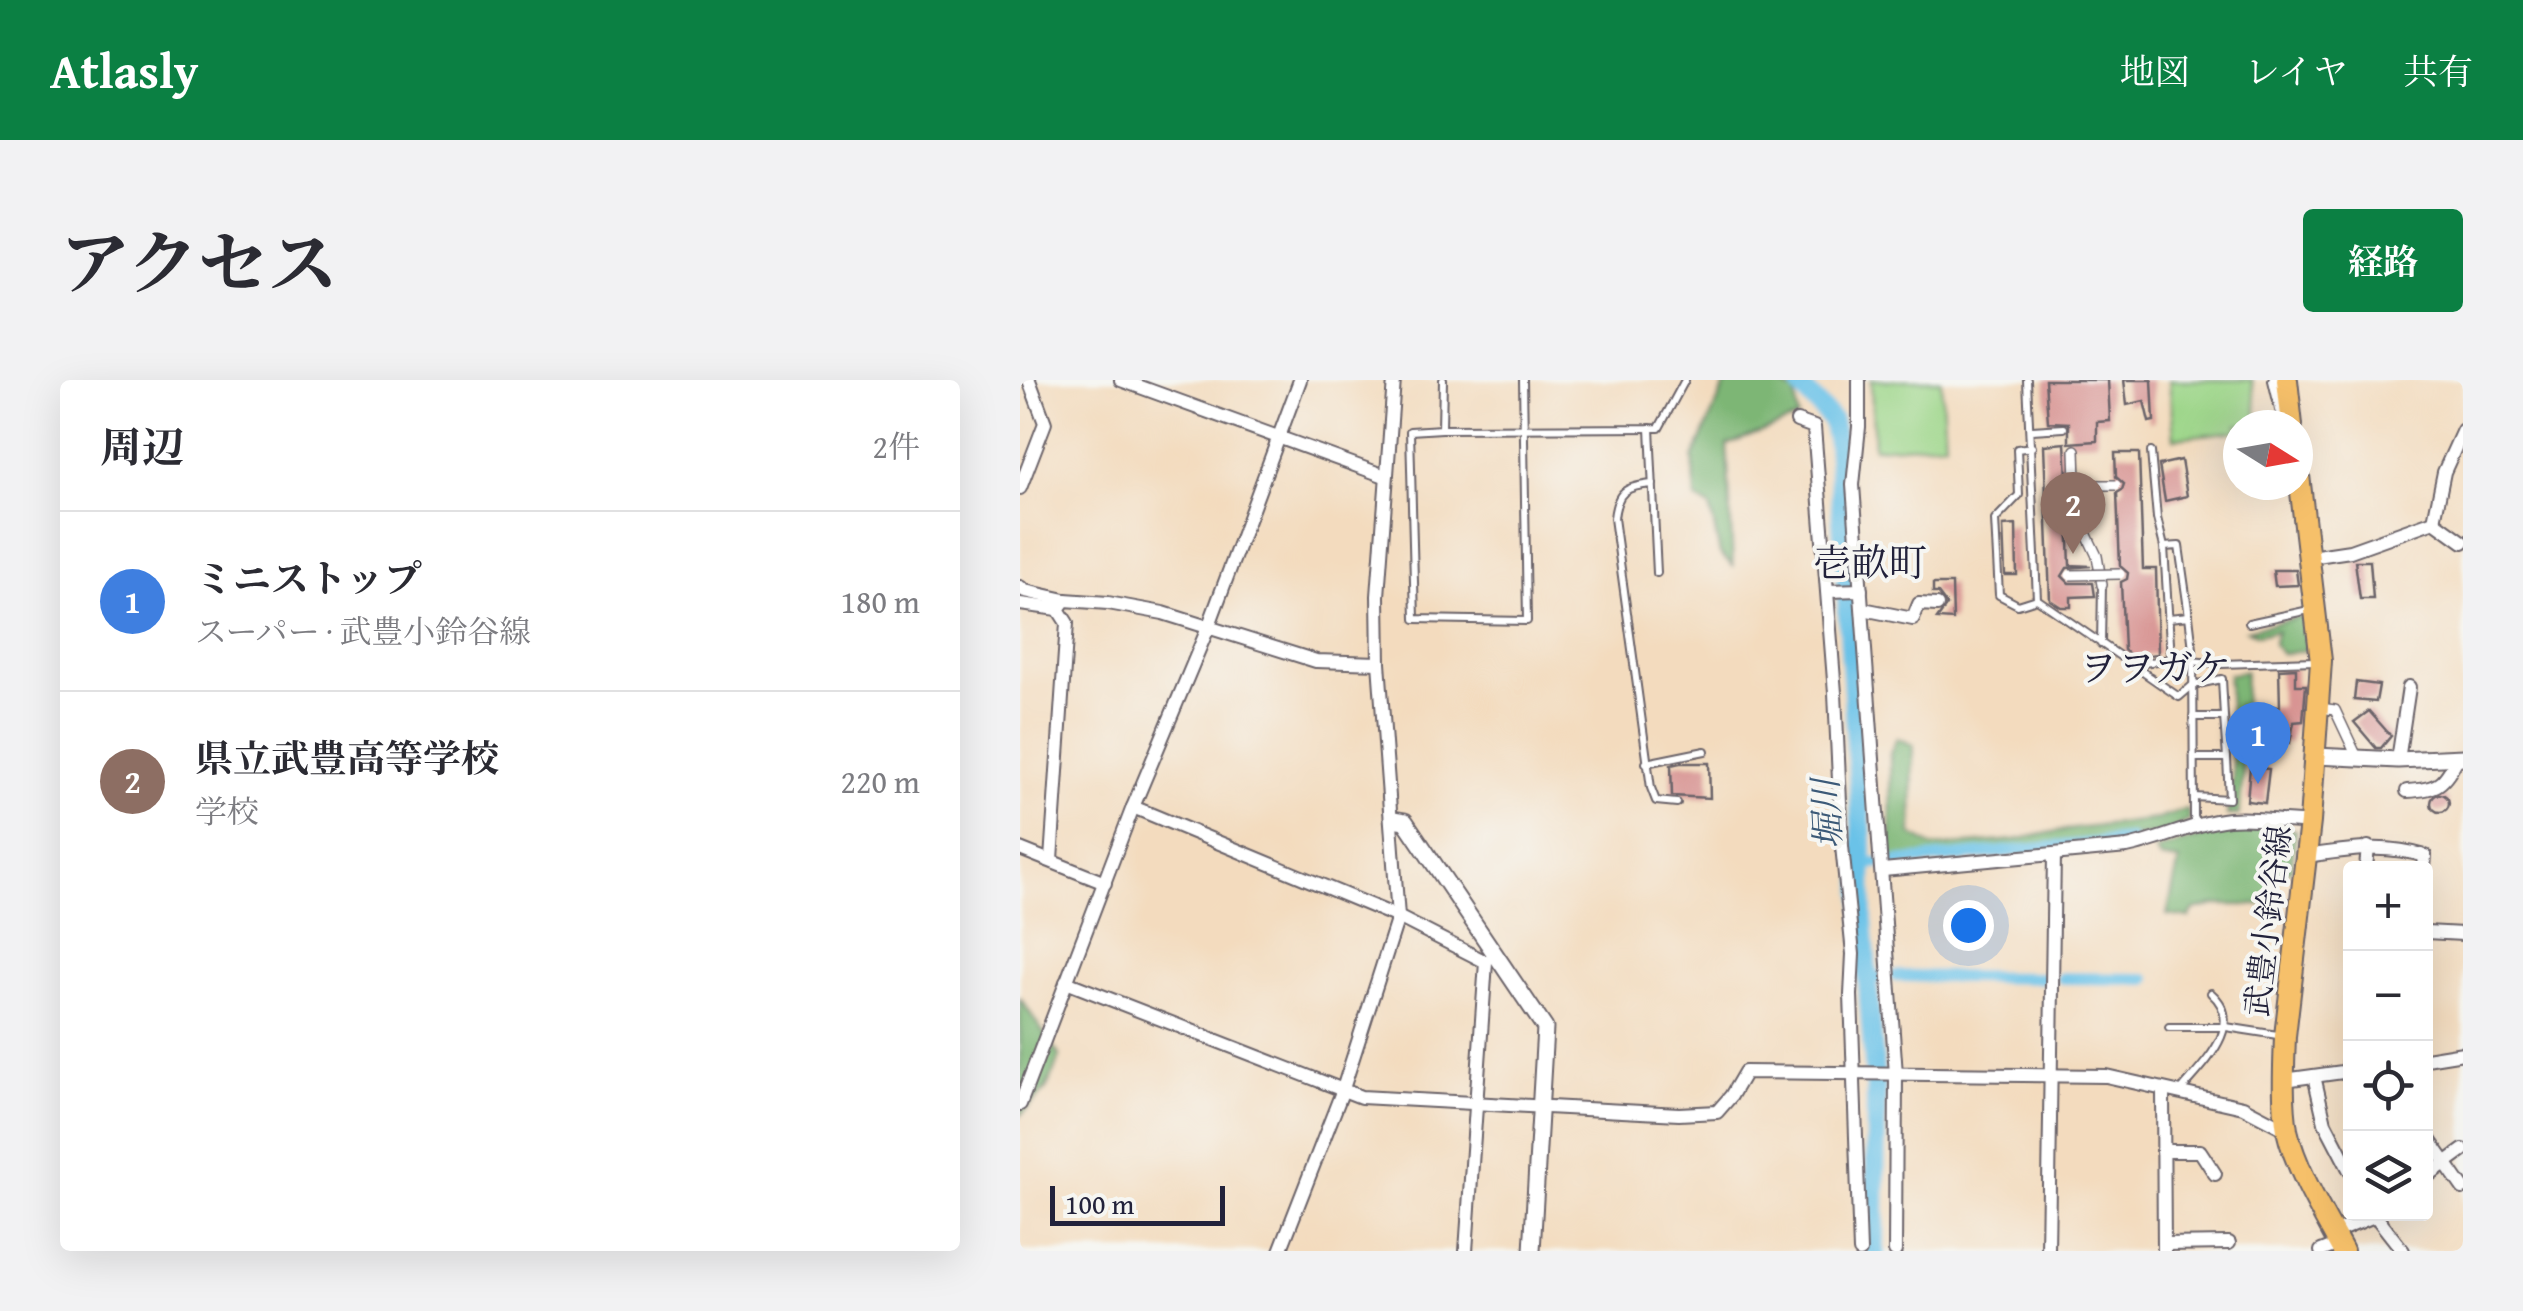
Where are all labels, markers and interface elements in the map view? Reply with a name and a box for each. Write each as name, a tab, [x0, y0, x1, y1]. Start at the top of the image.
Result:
text: Atlasly	[50, 35, 198, 106]
text: 地図	[2120, 46, 2190, 97]
text: レイヤ	[2245, 46, 2348, 97]
text: 共有	[2403, 46, 2473, 97]
button: 経路	[2303, 209, 2463, 312]
text: アクセス	[60, 211, 338, 314]
north arrow	[2223, 410, 2313, 500]
text: 周辺	[100, 416, 184, 477]
text: 2件	[873, 423, 920, 470]
pin: 2	[2040, 471, 2106, 554]
district label: 壱畝町	[1813, 534, 1927, 590]
text: ミニストップ	[195, 550, 422, 606]
text: 1	[124, 578, 141, 625]
text: 180 m	[841, 578, 920, 625]
text: スーパー · 武豊小鈴谷線	[195, 608, 531, 655]
district label: ヲヲガケ	[2079, 639, 2231, 695]
pin: 1	[2226, 702, 2290, 784]
text: 県立武豊高等学校	[195, 730, 499, 786]
text: 2	[124, 758, 141, 805]
text: 220 m	[841, 758, 920, 805]
water label: 堀川	[1799, 774, 1854, 850]
text: 学校	[195, 788, 259, 835]
street label: 武豊小鈴谷線	[2232, 823, 2303, 1019]
map controls	[2343, 861, 2433, 1221]
button: +	[2343, 861, 2433, 951]
your location	[1943, 900, 1994, 951]
button: −	[2343, 951, 2433, 1041]
button: locate	[2343, 1041, 2433, 1131]
button: layers	[2343, 1131, 2433, 1221]
scale bar	[1050, 1181, 1225, 1226]
text: 100 m	[1065, 1183, 1134, 1224]

